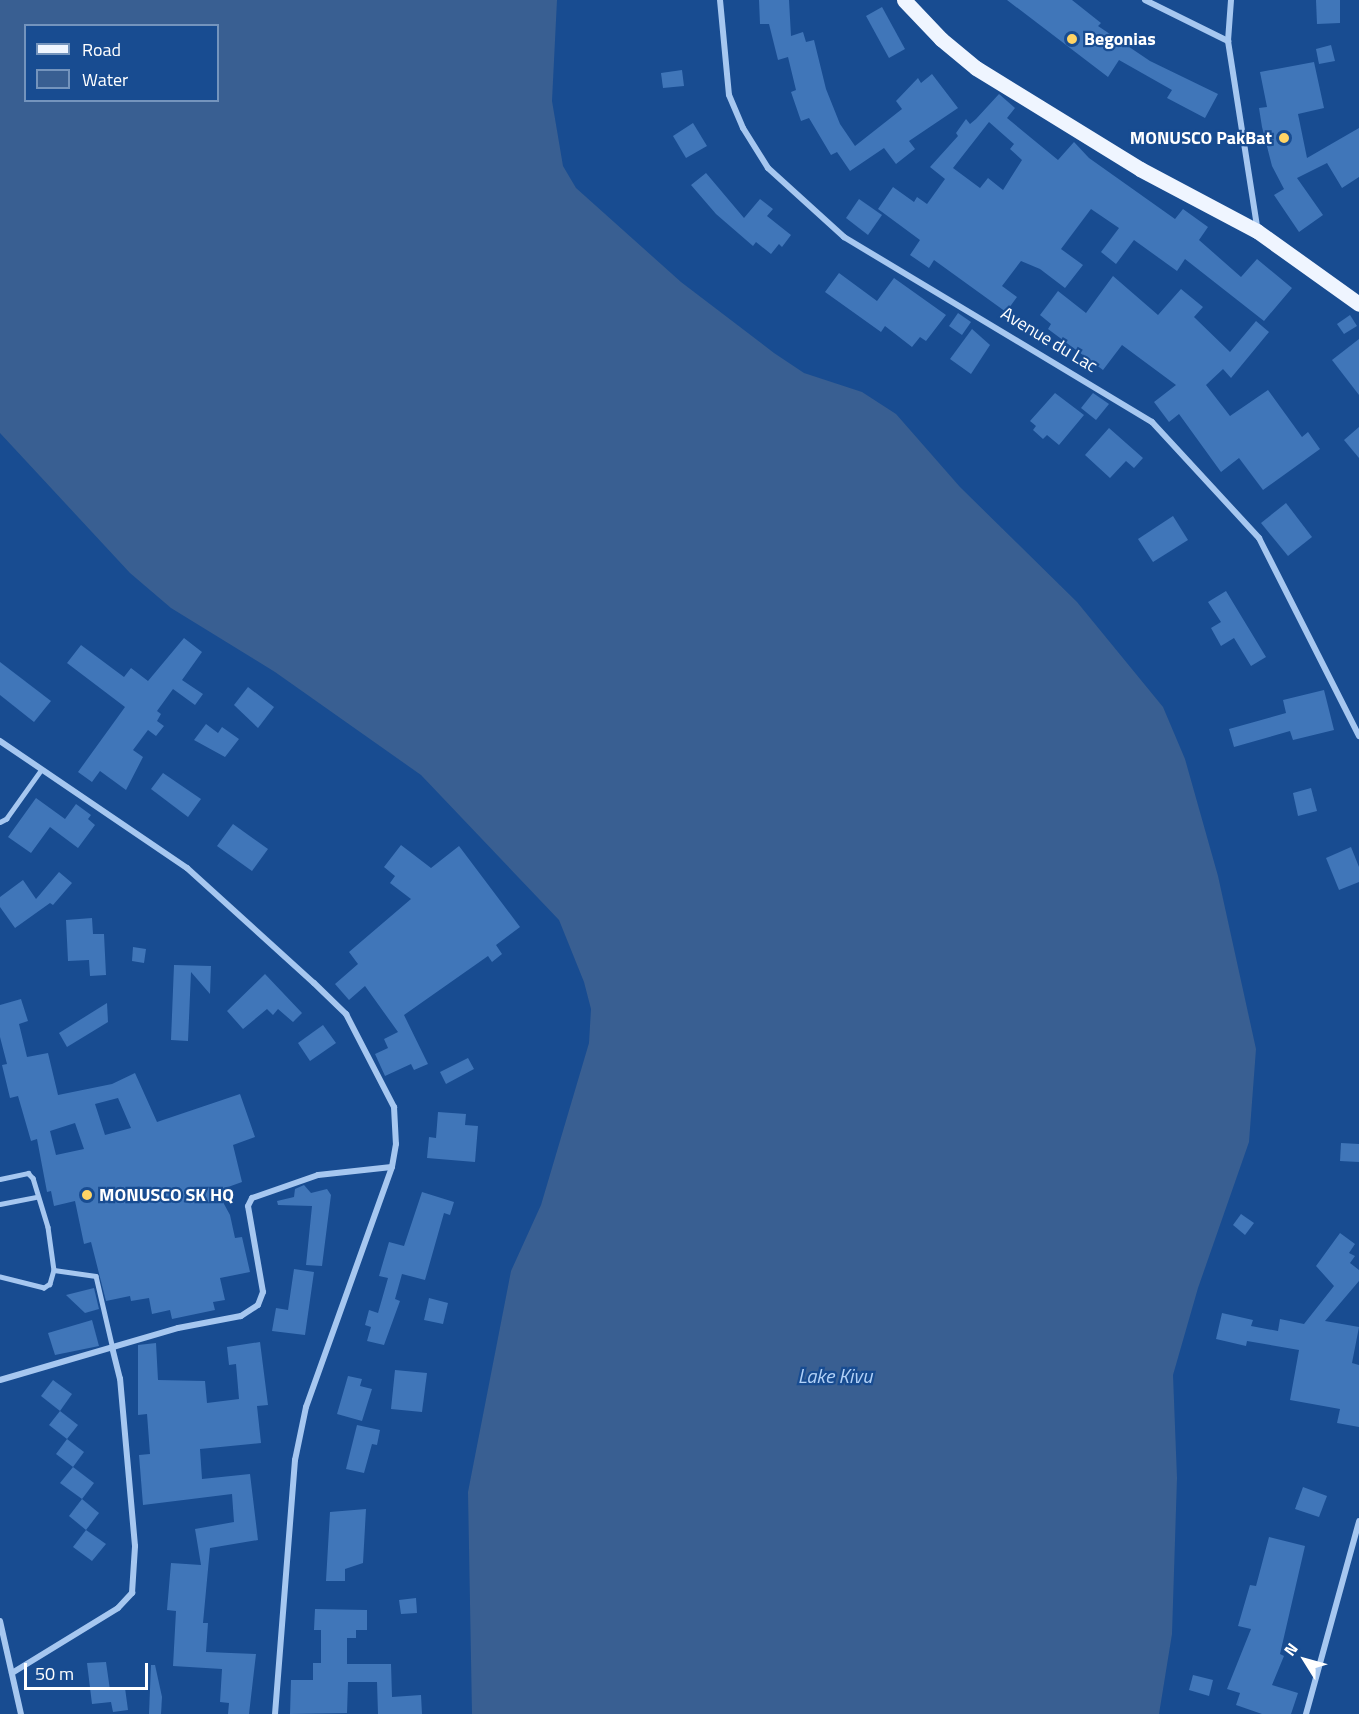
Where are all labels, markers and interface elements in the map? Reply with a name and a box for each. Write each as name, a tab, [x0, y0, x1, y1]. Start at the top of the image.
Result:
legend	[24, 24, 219, 102]
place label: Begonias	[1084, 28, 1156, 50]
marker: Begonias	[1065, 32, 1079, 46]
text: Road	[82, 36, 121, 63]
text: Water	[82, 66, 128, 93]
place label: MONUSCO PakBat	[1130, 127, 1272, 149]
marker: MONUSCO PakBat	[1277, 131, 1291, 145]
street label: Avenue du Lac	[997, 303, 1101, 377]
place label: MONUSCO SK HQ	[99, 1184, 234, 1206]
marker: MONUSCO SK HQ	[80, 1188, 94, 1202]
water label: Lake Kivu	[798, 1363, 872, 1387]
north arrow	[1275, 1630, 1335, 1690]
text: N	[1278, 1638, 1304, 1661]
scale bar	[27, 1651, 152, 1689]
text: 50 m	[35, 1660, 74, 1687]

